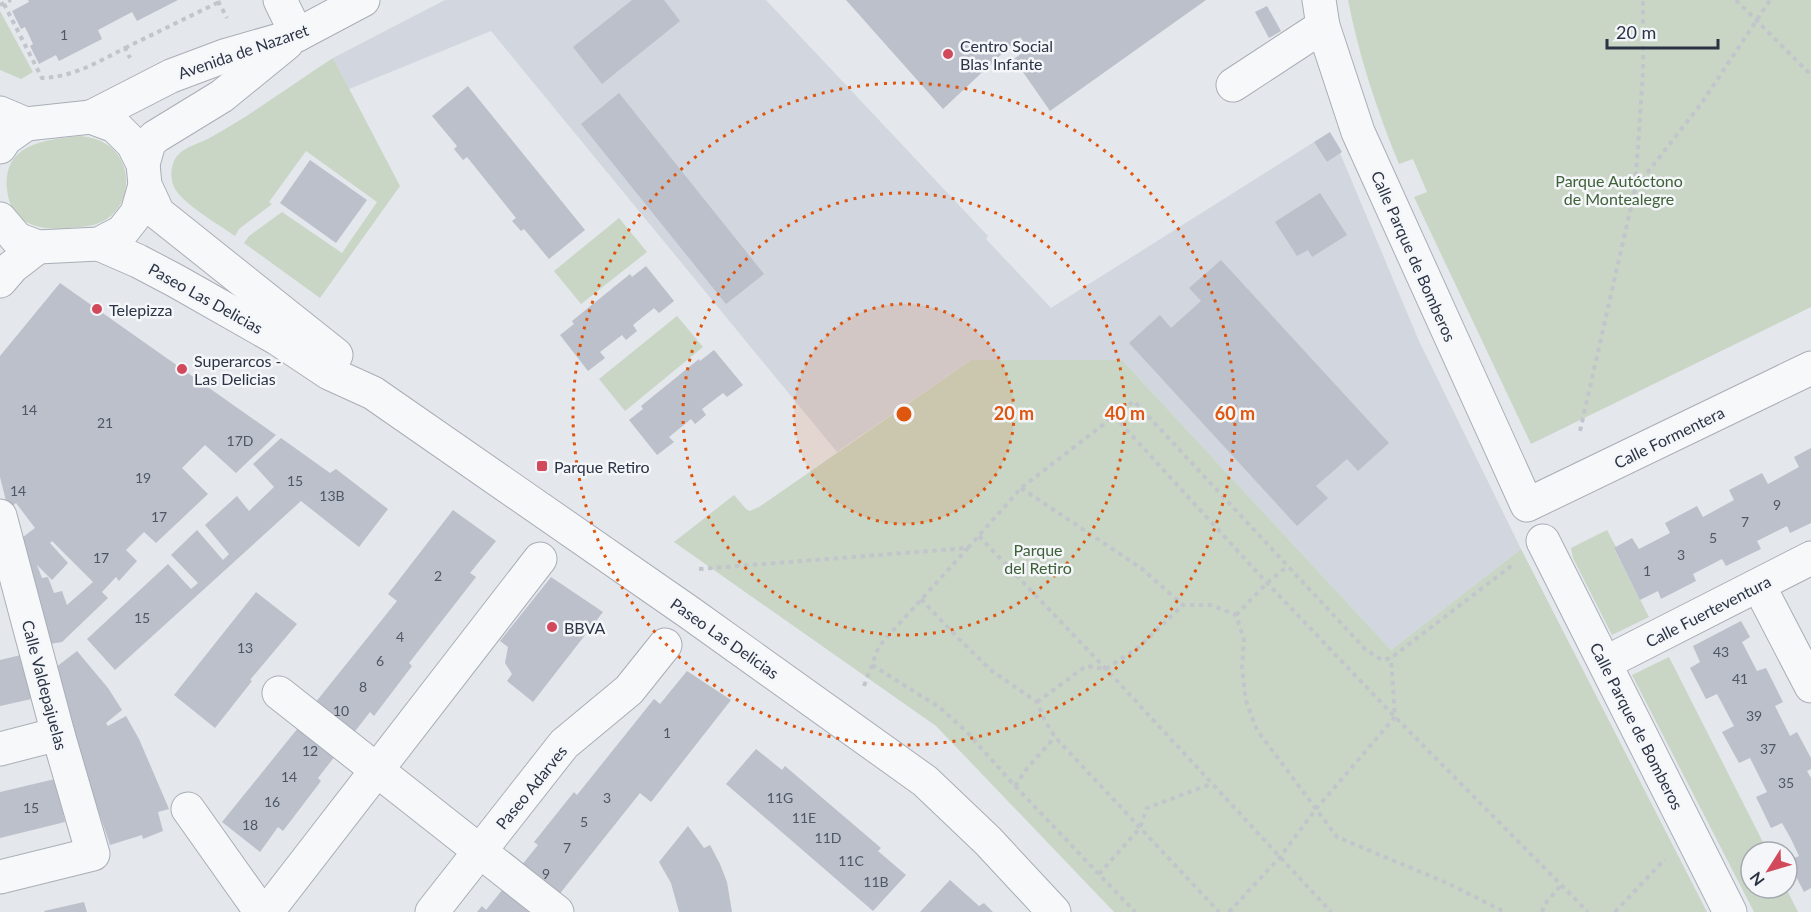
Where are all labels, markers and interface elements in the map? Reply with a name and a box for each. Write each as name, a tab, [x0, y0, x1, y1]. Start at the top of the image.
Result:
scale bar	[1607, 12, 1718, 50]
street label: Avenida de Nazaret	[175, 20, 311, 82]
text: 20 m	[1616, 21, 1656, 43]
house number: 1	[60, 26, 68, 43]
place label: Centro Social Blas Infante	[960, 36, 1053, 73]
marker: Centro Social Blas Infante	[941, 47, 955, 61]
street label: Calle Parque de Bomberos	[1368, 168, 1460, 344]
park label: Parque Autóctono de Montealegre	[1555, 171, 1683, 208]
street label: Paseo Las Delicias	[146, 259, 266, 337]
place label: Telepizza	[109, 300, 172, 319]
marker: Telepizza	[90, 302, 104, 316]
place label: Superarcos - Las Delicias	[194, 351, 282, 388]
marker: Superarcos - Las Delicias	[175, 362, 189, 376]
house number: 14	[21, 401, 37, 418]
text: 20 m	[994, 402, 1034, 424]
text: 40 m	[1105, 402, 1145, 424]
text: 60 m	[1215, 402, 1255, 424]
street label: Calle Formentera	[1611, 402, 1727, 472]
centre of rings	[894, 404, 914, 424]
house number: 21	[97, 414, 113, 431]
house number: 17D	[227, 432, 253, 449]
place label: Parque Retiro	[554, 457, 650, 476]
marker: Parque Retiro	[535, 459, 549, 473]
house number: 19	[135, 469, 151, 486]
house number: 15	[287, 472, 303, 489]
house number: 14	[10, 482, 26, 499]
house number: 13B	[319, 487, 345, 504]
house number: 9	[1773, 496, 1781, 513]
house number: 17	[151, 508, 167, 525]
house number: 7	[1741, 513, 1749, 530]
house number: 5	[1709, 529, 1717, 546]
park label: Parque del Retiro	[1004, 540, 1072, 577]
house number: 3	[1677, 546, 1685, 563]
house number: 17	[93, 549, 109, 566]
house number: 1	[1643, 562, 1651, 579]
house number: 2	[434, 567, 442, 584]
street label: Calle Fuerteventura	[1642, 571, 1774, 651]
street label: Paseo Las Delicias	[667, 594, 783, 682]
house number: 15	[134, 609, 150, 626]
street label: Calle Valdepajuelas	[19, 618, 72, 752]
place label: BBVA	[564, 618, 605, 637]
marker: BBVA	[545, 620, 559, 634]
house number: 4	[396, 628, 404, 645]
house number: 13	[237, 639, 253, 656]
street label: Calle Parque de Bomberos	[1587, 639, 1687, 813]
house number: 43	[1713, 643, 1729, 660]
house number: 6	[376, 652, 384, 669]
house number: 41	[1732, 670, 1748, 687]
house number: 8	[359, 678, 367, 695]
house number: 10	[333, 702, 349, 719]
house number: 39	[1746, 707, 1762, 724]
house number: 1	[663, 724, 671, 741]
house number: 37	[1760, 740, 1776, 757]
street label: Paseo Adarves	[491, 741, 571, 833]
house number: 12	[302, 742, 318, 759]
house number: 14	[281, 768, 297, 785]
house number: 35	[1778, 774, 1794, 791]
house number: 3	[603, 789, 611, 806]
house number: 11G	[767, 789, 793, 806]
house number: 16	[264, 793, 280, 810]
house number: 15	[23, 799, 39, 816]
house number: 11E	[792, 809, 816, 826]
house number: 5	[580, 813, 588, 830]
house number: 18	[242, 816, 258, 833]
house number: 11D	[815, 829, 841, 846]
house number: 7	[563, 839, 571, 856]
north arrow	[1739, 840, 1799, 900]
house number: 11C	[838, 852, 864, 869]
house number: 9	[542, 865, 550, 882]
text: N	[1745, 869, 1768, 890]
house number: 11B	[863, 873, 889, 890]

